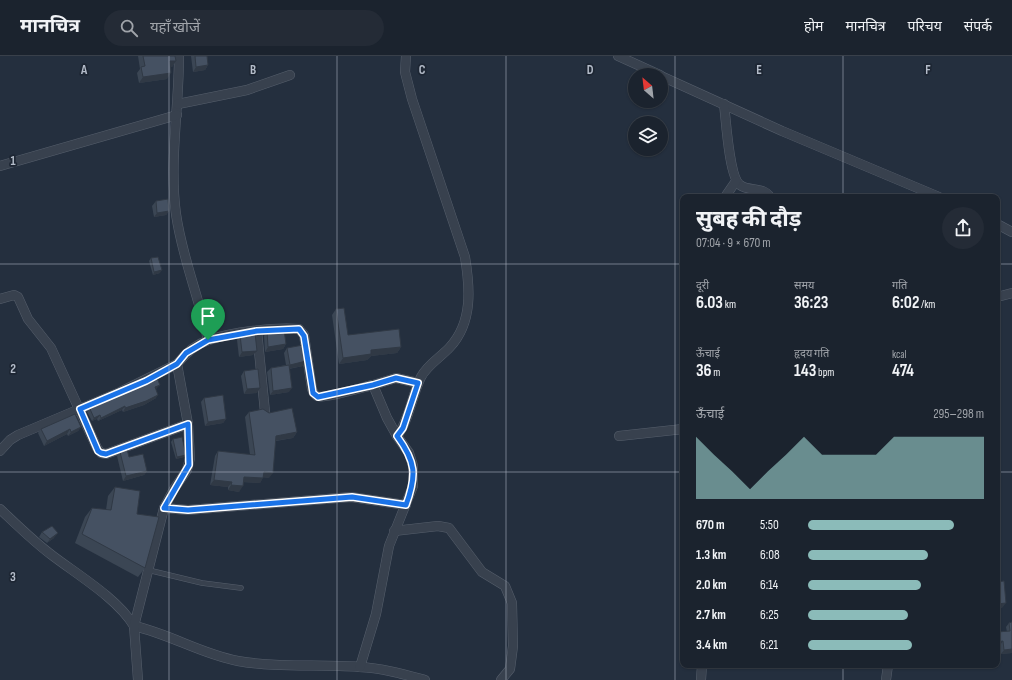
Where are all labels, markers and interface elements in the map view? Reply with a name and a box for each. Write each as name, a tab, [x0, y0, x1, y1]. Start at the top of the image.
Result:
search box	[104, 10, 384, 46]
text: मानचित्र	[20, 15, 80, 38]
icon: search	[118, 17, 140, 39]
text: यहाँ खोजें	[150, 18, 200, 37]
text: होम	[804, 18, 823, 35]
text: मानचित्र	[845, 18, 886, 35]
text: परिचय	[908, 18, 942, 35]
text: संपर्क	[964, 18, 992, 35]
text: A	[80, 62, 88, 78]
text: B	[250, 62, 256, 78]
text: C	[419, 62, 426, 78]
text: D	[587, 62, 594, 78]
text: E	[756, 62, 762, 78]
text: F	[925, 62, 931, 78]
north arrow	[628, 68, 668, 108]
map controls	[628, 68, 668, 156]
button: layers	[628, 116, 668, 156]
text: 1	[10, 153, 16, 169]
text: सुबह की दौड़	[696, 206, 801, 233]
button: share	[942, 207, 984, 249]
text: 07:04 · 9 × 670 m	[696, 235, 771, 251]
text: दूरी	[696, 279, 709, 292]
text: समय	[794, 279, 814, 292]
text: गति	[892, 279, 907, 292]
text: 6.03	[696, 293, 723, 313]
text: 36:23	[794, 293, 829, 313]
text: 6:02	[892, 293, 919, 313]
text: km	[723, 298, 736, 311]
text: /km	[919, 298, 935, 311]
pin	[191, 299, 225, 340]
icon: arrive	[197, 305, 219, 327]
text: ऊँचाई	[696, 347, 720, 360]
text: हृदय गति	[794, 347, 829, 360]
text: kcal	[892, 348, 907, 361]
text: 2	[10, 361, 16, 377]
text: 36	[696, 361, 712, 381]
text: 143	[794, 361, 816, 381]
text: 474	[892, 361, 914, 381]
text: m	[712, 366, 720, 379]
text: bpm	[816, 366, 834, 379]
text: ऊँचाई	[696, 406, 724, 422]
text: 295–298 m	[933, 406, 984, 422]
text: 670 m	[696, 517, 725, 533]
text: 5:50	[760, 517, 779, 533]
text: 1.3 km	[696, 547, 726, 563]
text: 6:08	[760, 547, 780, 563]
text: 3	[10, 569, 16, 585]
text: 2.0 km	[696, 577, 727, 593]
text: 6:14	[760, 577, 778, 593]
text: 2.7 km	[696, 607, 726, 623]
text: 6:25	[760, 607, 779, 623]
text: 3.4 km	[696, 637, 727, 653]
text: 6:21	[760, 637, 778, 653]

